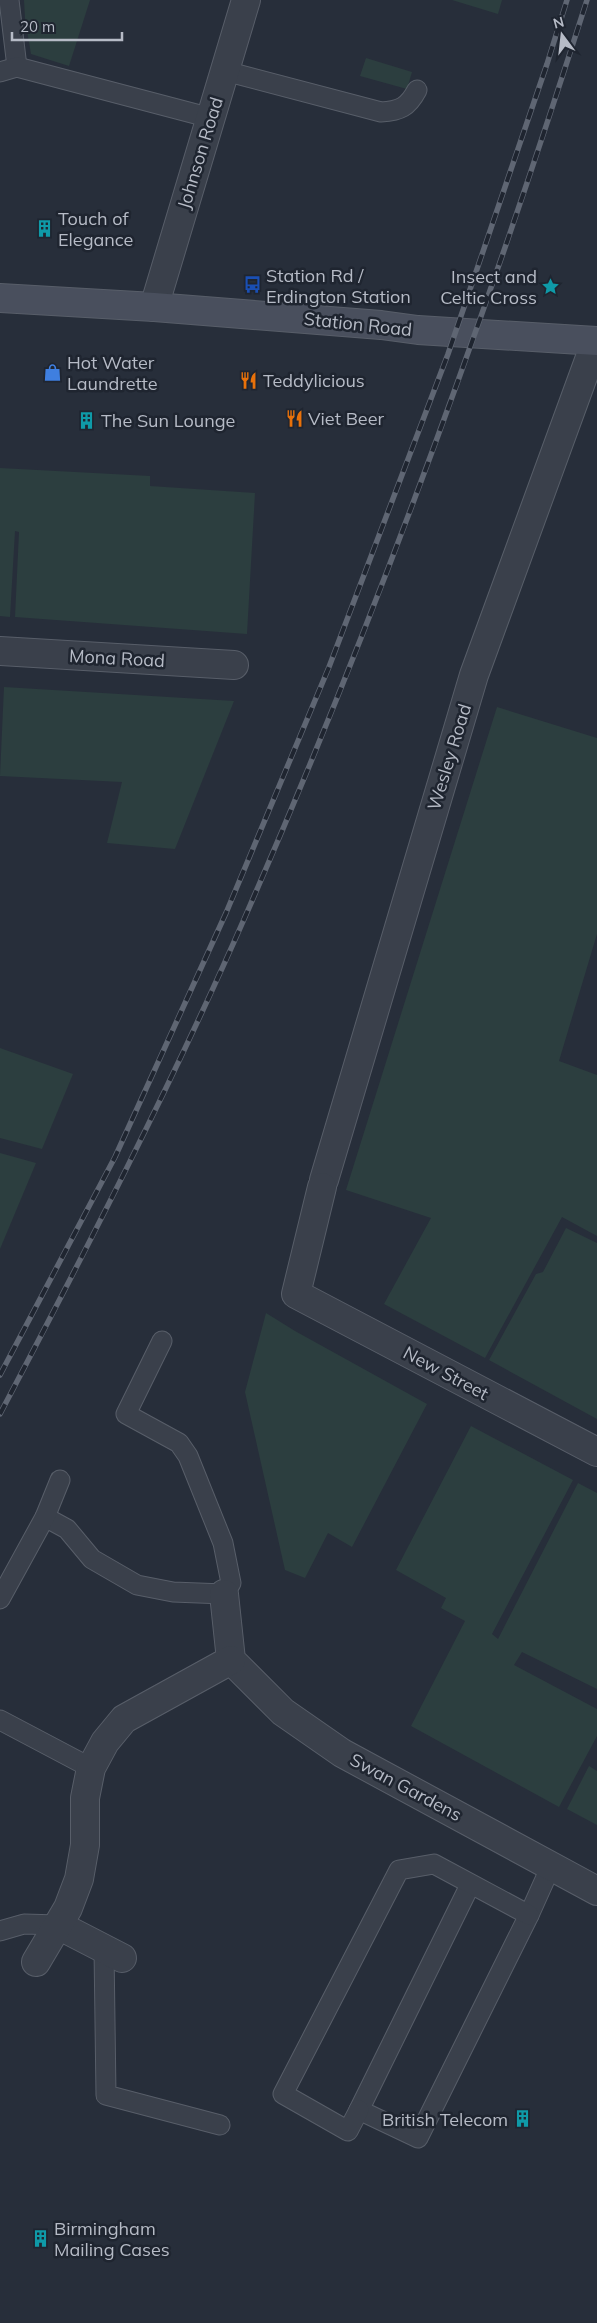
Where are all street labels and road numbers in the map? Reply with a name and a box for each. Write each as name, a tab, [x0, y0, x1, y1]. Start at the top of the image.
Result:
street label: Johnson Road	[172, 94, 228, 212]
street label: Station Road	[303, 307, 413, 341]
street label: Mona Road	[69, 644, 165, 672]
street label: Wesley Road	[422, 701, 476, 813]
street label: New Street	[399, 1341, 493, 1405]
street label: Swan Gardens	[346, 1748, 466, 1826]

